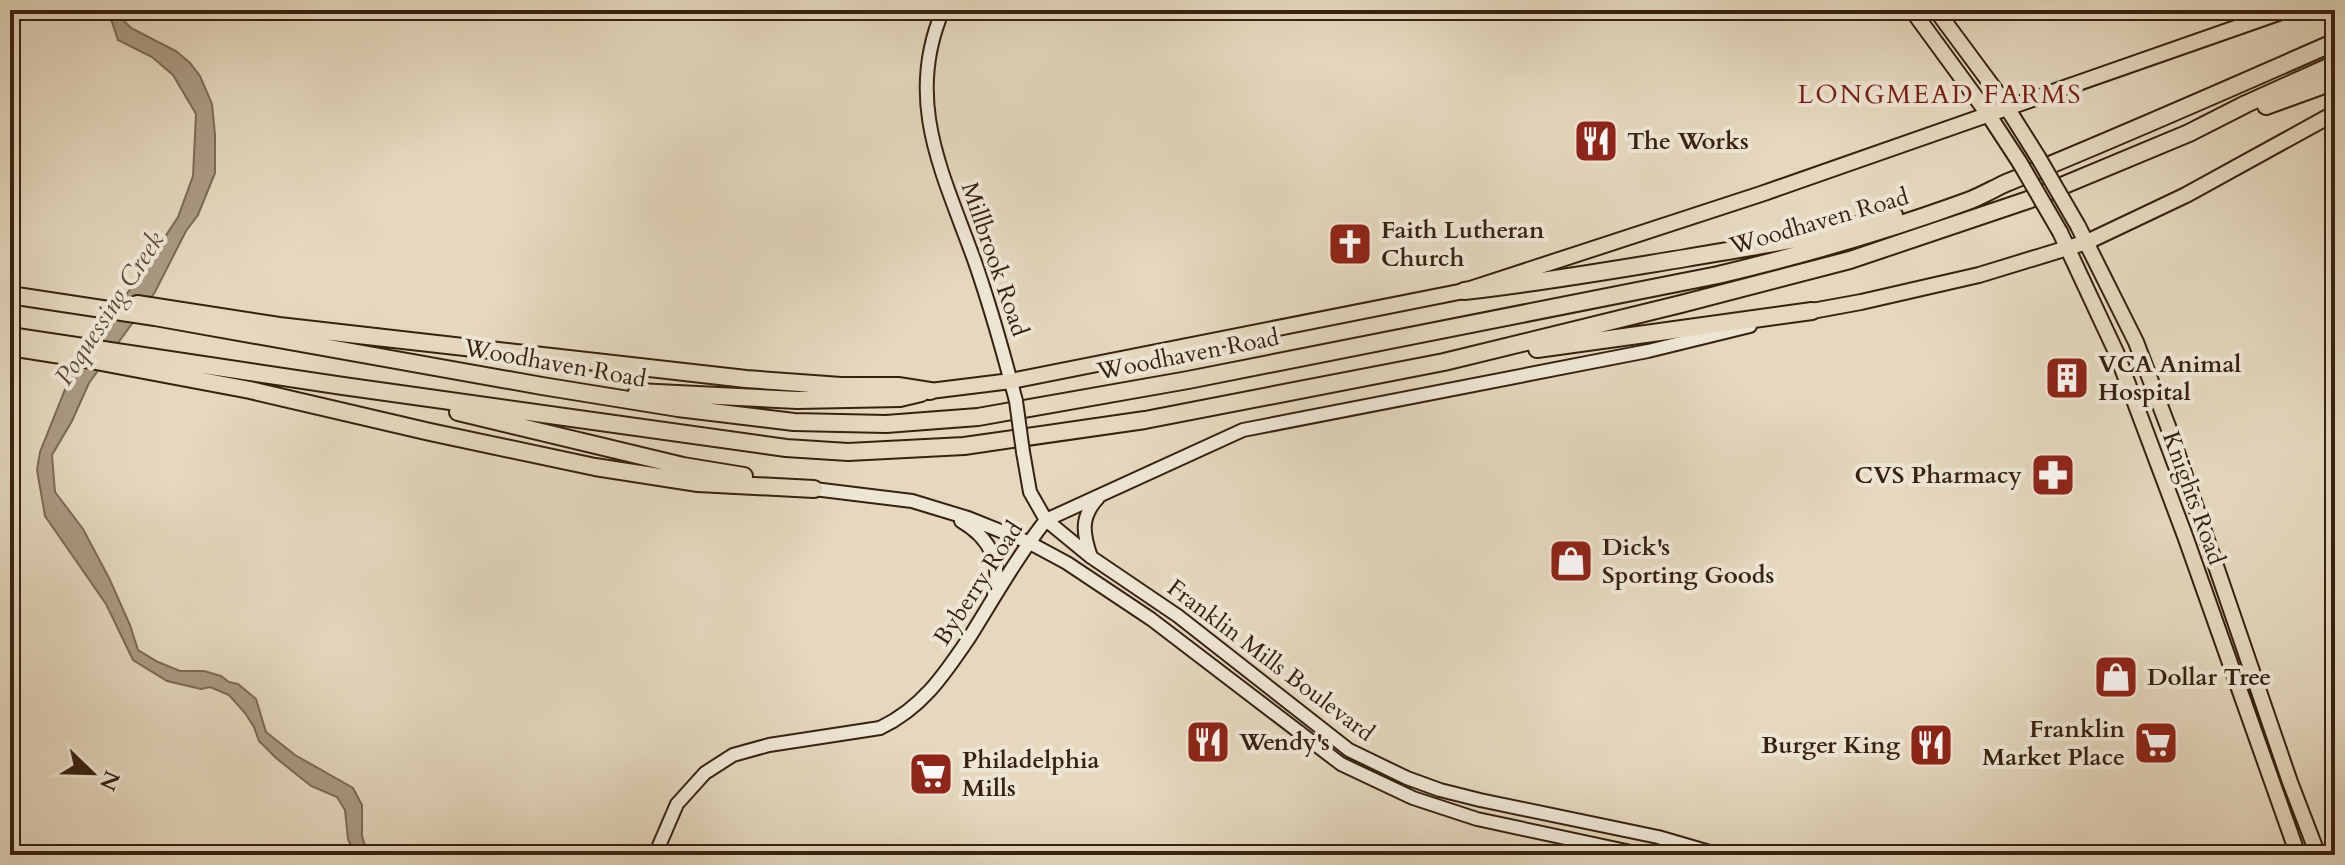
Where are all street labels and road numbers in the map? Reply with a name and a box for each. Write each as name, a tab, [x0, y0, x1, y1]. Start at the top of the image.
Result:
street label: Millbrook Road	[953, 178, 1036, 341]
street label: Woodhaven Road	[1725, 180, 1913, 263]
street label: Woodhaven Road	[1093, 321, 1282, 388]
street label: Woodhaven Road	[460, 331, 649, 396]
street label: Knights Road	[2154, 427, 2233, 570]
street label: Byberry Road	[926, 514, 1031, 652]
street label: Franklin Mills Boulevard	[1160, 571, 1381, 749]

